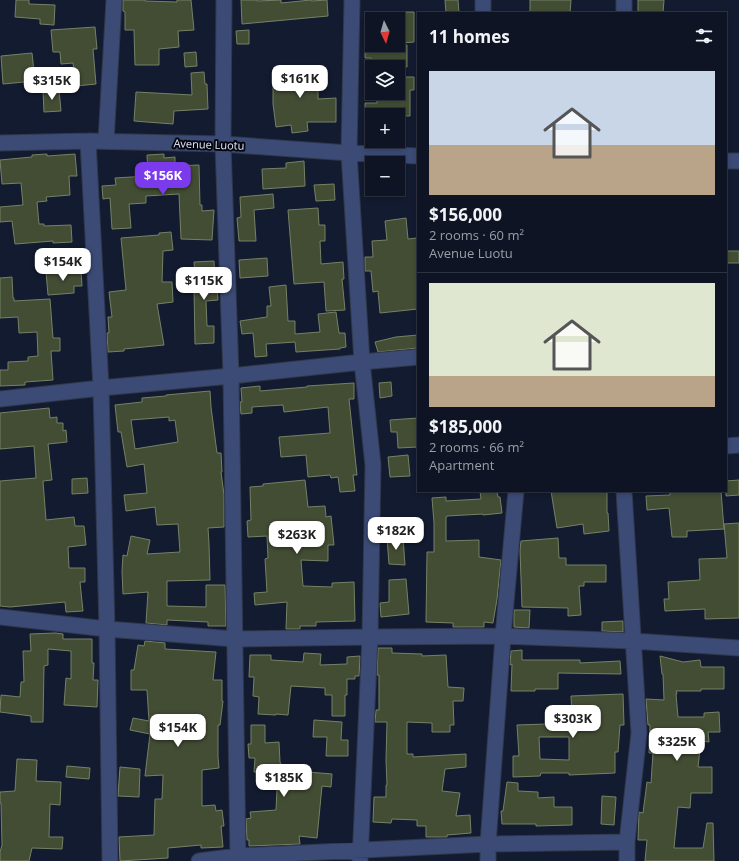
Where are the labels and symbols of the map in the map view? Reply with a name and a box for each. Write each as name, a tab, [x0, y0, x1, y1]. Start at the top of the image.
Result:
north arrow	[365, 12, 405, 52]
pin: $161K	[272, 65, 328, 99]
pin: $315K	[24, 67, 80, 101]
street label: Avenue Luotu	[173, 135, 245, 153]
pin: $156K	[135, 162, 191, 196]
pin: $154K	[35, 248, 91, 282]
pin: $115K	[176, 267, 232, 301]
pin: $182K	[368, 517, 424, 551]
pin: $263K	[269, 521, 325, 555]
pin: $303K	[545, 705, 601, 739]
pin: $154K	[150, 714, 206, 748]
pin: $325K	[649, 728, 705, 762]
pin: $185K	[256, 764, 312, 798]

